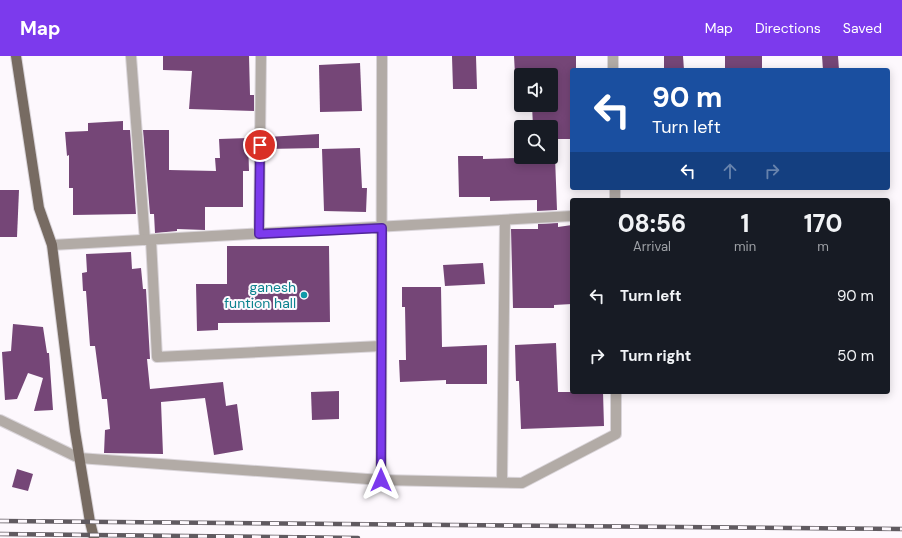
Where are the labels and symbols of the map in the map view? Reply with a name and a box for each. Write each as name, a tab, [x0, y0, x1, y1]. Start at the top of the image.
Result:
pin	[243, 128, 277, 162]
place label: ganesh funtion hall	[224, 278, 296, 312]
marker: ganesh funtion hall	[299, 290, 309, 300]
position arrow	[360, 459, 402, 501]

